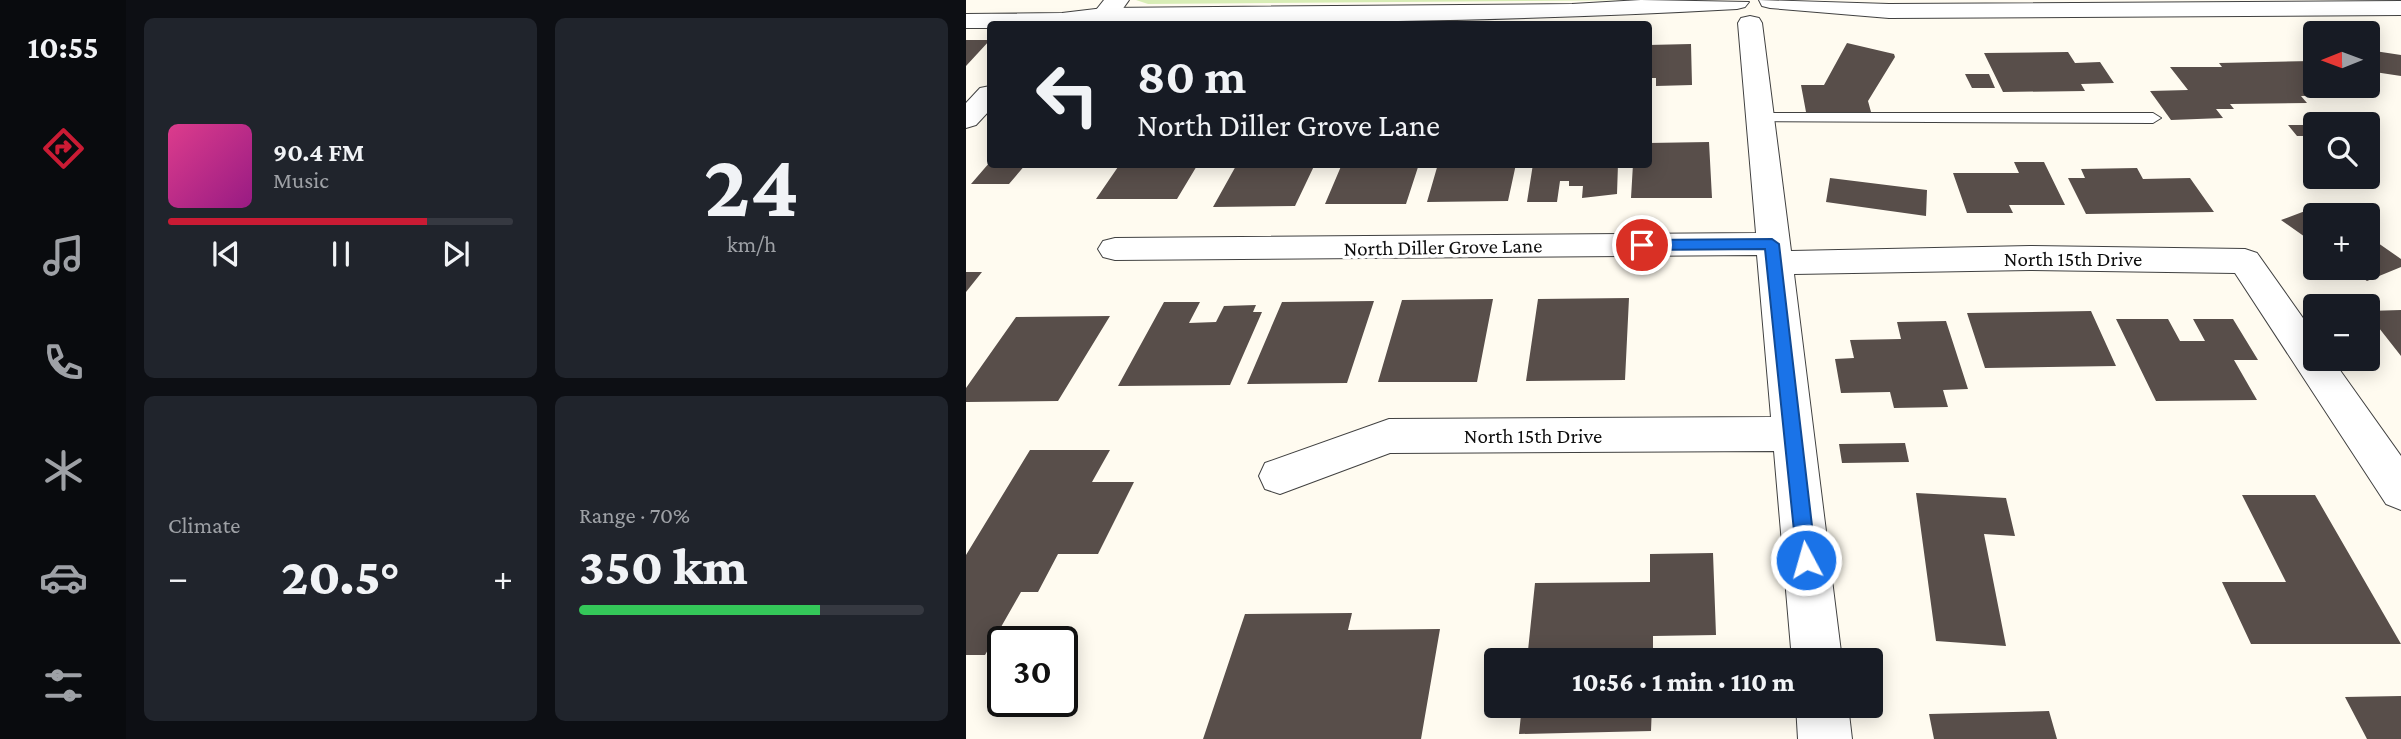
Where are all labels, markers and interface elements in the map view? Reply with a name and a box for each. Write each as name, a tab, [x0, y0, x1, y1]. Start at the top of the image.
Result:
north arrow	[2303, 21, 2380, 98]
map controls	[2303, 21, 2380, 371]
text: 10:55	[27, 29, 99, 65]
icon: left	[1022, 49, 1113, 140]
text: 80 m	[1137, 49, 1246, 104]
text: North Diller Grove Lane	[1137, 107, 1440, 143]
button: search	[2303, 112, 2380, 189]
icon: directions	[39, 124, 88, 173]
text: 24	[704, 134, 799, 236]
text: 90.4 FM	[273, 138, 365, 167]
text: Music	[273, 167, 329, 193]
button: +	[2303, 203, 2380, 280]
pin	[1612, 215, 1672, 275]
icon: arrive	[1623, 226, 1661, 264]
icon: music	[39, 231, 88, 280]
text: km/h	[727, 231, 776, 257]
street label: North Diller Grove Lane	[1343, 233, 1543, 261]
icon: previous	[207, 235, 245, 273]
icon: pause	[322, 235, 360, 273]
icon: next	[437, 235, 475, 273]
street label: North 15th Drive	[2004, 247, 2142, 271]
button: −	[2303, 294, 2380, 371]
icon: phone	[39, 338, 88, 387]
street label: North 15th Drive	[1464, 424, 1602, 448]
icon: climate	[39, 446, 88, 495]
text: Range · 70%	[579, 502, 690, 528]
text: Climate	[168, 512, 240, 538]
position arrow	[1769, 523, 1843, 597]
text: 350 km	[579, 537, 748, 595]
text: 20.5°	[281, 547, 400, 605]
icon: car	[39, 553, 88, 602]
text: −	[168, 556, 188, 598]
text: +	[493, 556, 513, 598]
speed limit sign: 30	[987, 626, 1078, 717]
icon: filters	[39, 661, 88, 710]
text: 10:56 · 1 min · 110 m	[1572, 668, 1795, 697]

